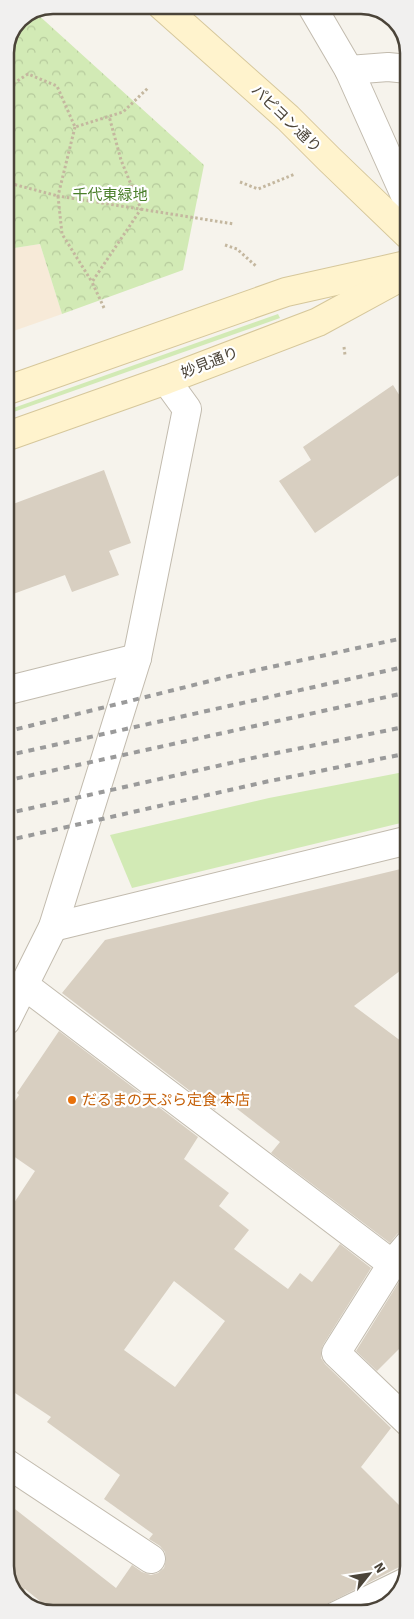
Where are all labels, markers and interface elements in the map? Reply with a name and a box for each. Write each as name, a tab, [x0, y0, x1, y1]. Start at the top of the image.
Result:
street label: パピヨン通り	[246, 80, 326, 158]
park label: 千代東緑地	[72, 185, 148, 206]
street label: 妙見通り	[178, 342, 242, 384]
place label: だるまの天ぷら定食 本店	[82, 1090, 250, 1111]
marker: だるまの天ぷら定食 本店	[66, 1094, 78, 1106]
north arrow	[344, 1549, 394, 1599]
text: N	[368, 1559, 390, 1577]

